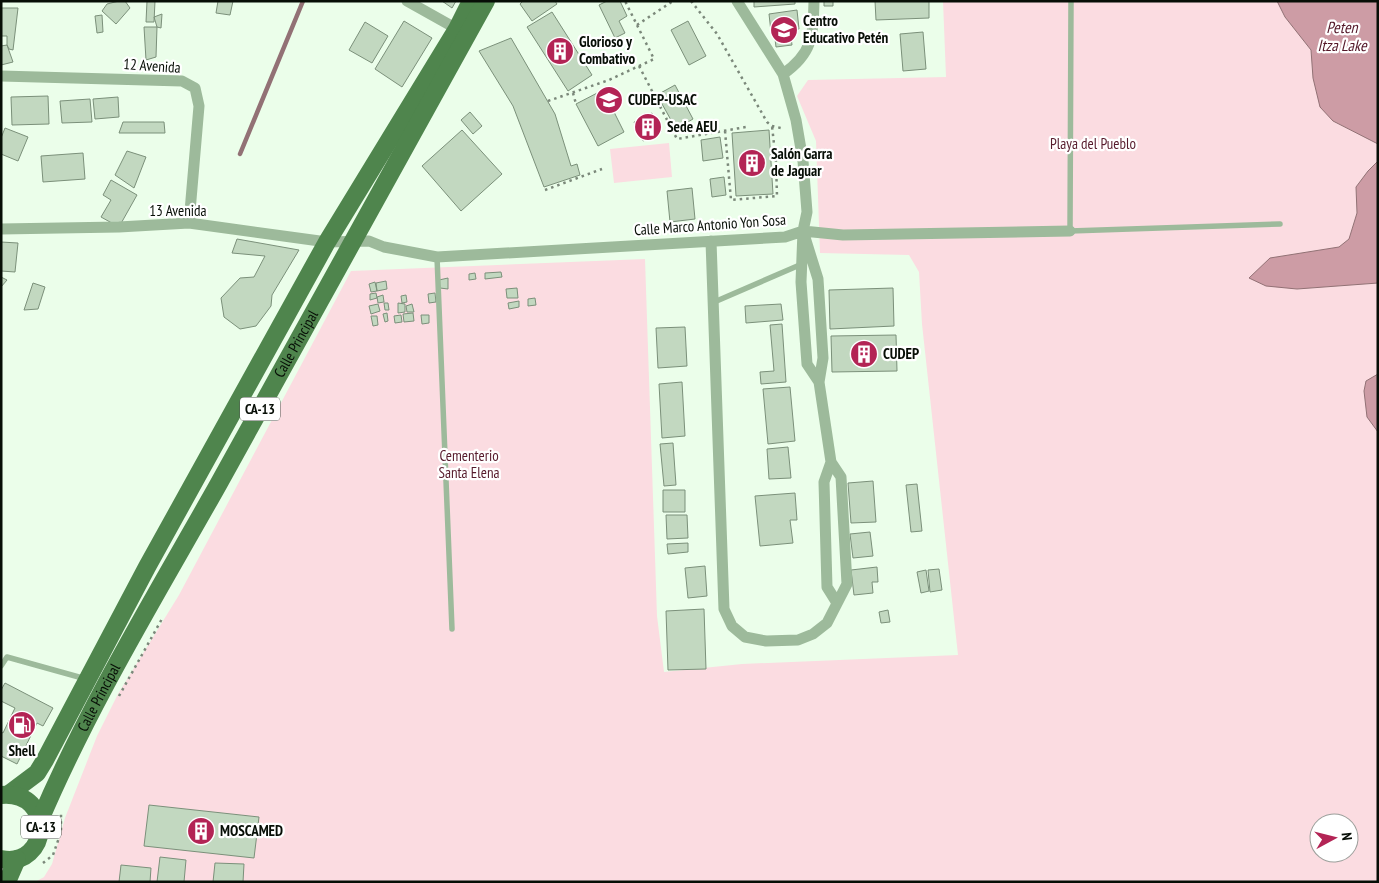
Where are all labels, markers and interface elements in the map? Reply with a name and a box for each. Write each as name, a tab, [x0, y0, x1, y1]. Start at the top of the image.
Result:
place label: Centro Educativo Petén	[803, 11, 889, 47]
school or university icon: Centro Educativo Petén	[769, 15, 799, 45]
water label: Peten Itza Lake	[1317, 17, 1368, 55]
place label: Glorioso y Combativo	[579, 32, 636, 68]
building icon: Glorioso y Combativo	[545, 36, 575, 66]
street label: 12 Avenida	[123, 54, 181, 77]
school or university icon: CUDEP-USAC	[594, 85, 624, 115]
place label: CUDEP-USAC	[628, 90, 697, 109]
building icon: Sede AEU	[633, 112, 663, 142]
place label: Sede AEU	[667, 117, 718, 136]
park label: Playa del Pueblo	[1050, 134, 1136, 153]
place label: Salón Garra de Jaguar	[771, 144, 832, 180]
building icon: Salón Garra de Jaguar	[737, 148, 767, 178]
street label: 13 Avenida	[149, 201, 207, 220]
street label: Calle Marco Antonio Yon Sosa	[633, 210, 787, 239]
street label: Calle Principal	[269, 306, 322, 381]
building icon: CUDEP	[849, 339, 879, 369]
place label: CUDEP	[883, 344, 919, 363]
road number: CA-13	[240, 398, 280, 420]
park label: Cementerio Santa Elena	[438, 446, 500, 482]
street label: Calle Principal	[73, 660, 124, 734]
fuel station icon: Shell	[7, 710, 37, 740]
place label: Shell	[8, 741, 36, 760]
north arrow	[1309, 813, 1359, 863]
road number: CA-13	[21, 816, 61, 839]
building icon: MOSCAMED	[186, 816, 216, 846]
place label: MOSCAMED	[220, 821, 283, 840]
text: N	[1338, 832, 1356, 841]

